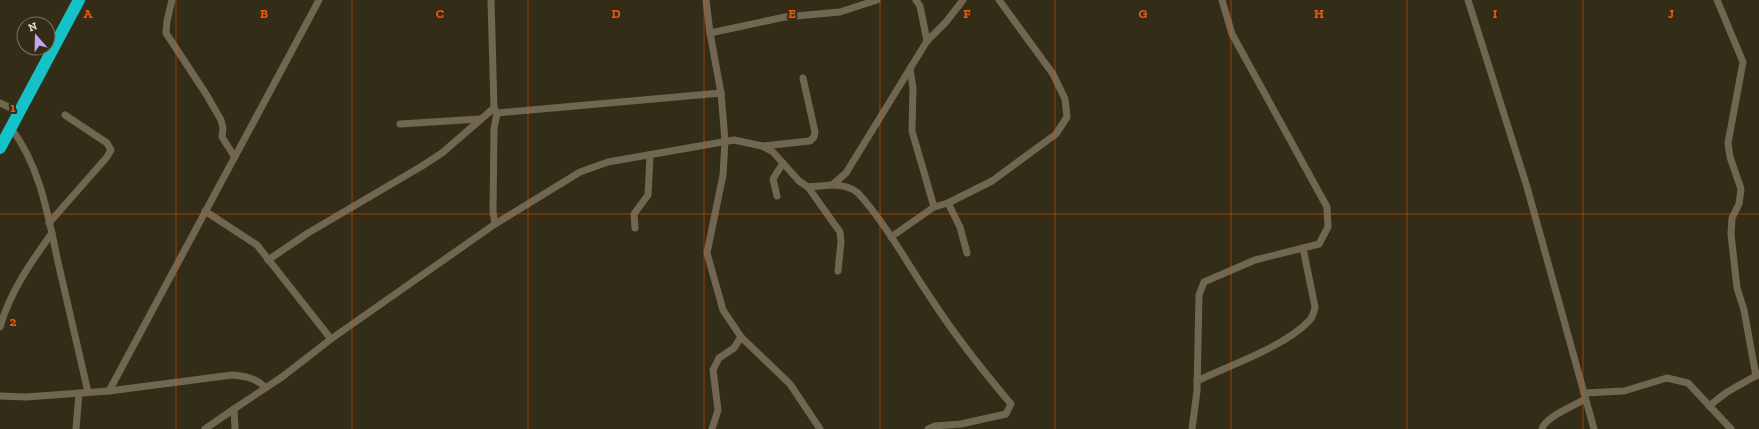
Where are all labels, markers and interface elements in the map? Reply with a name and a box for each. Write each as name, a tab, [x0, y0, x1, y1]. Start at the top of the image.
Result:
text: A	[84, 6, 93, 21]
text: B	[260, 6, 268, 21]
text: C	[436, 6, 444, 21]
text: D	[611, 6, 621, 21]
text: E	[788, 6, 796, 21]
text: F	[963, 6, 971, 21]
text: G	[1139, 6, 1148, 21]
text: H	[1314, 6, 1324, 21]
text: I	[1493, 6, 1498, 21]
text: J	[1668, 6, 1674, 21]
north arrow	[16, 16, 56, 56]
text: N	[27, 19, 39, 35]
text: 1	[10, 100, 16, 115]
text: 2	[10, 314, 17, 329]

